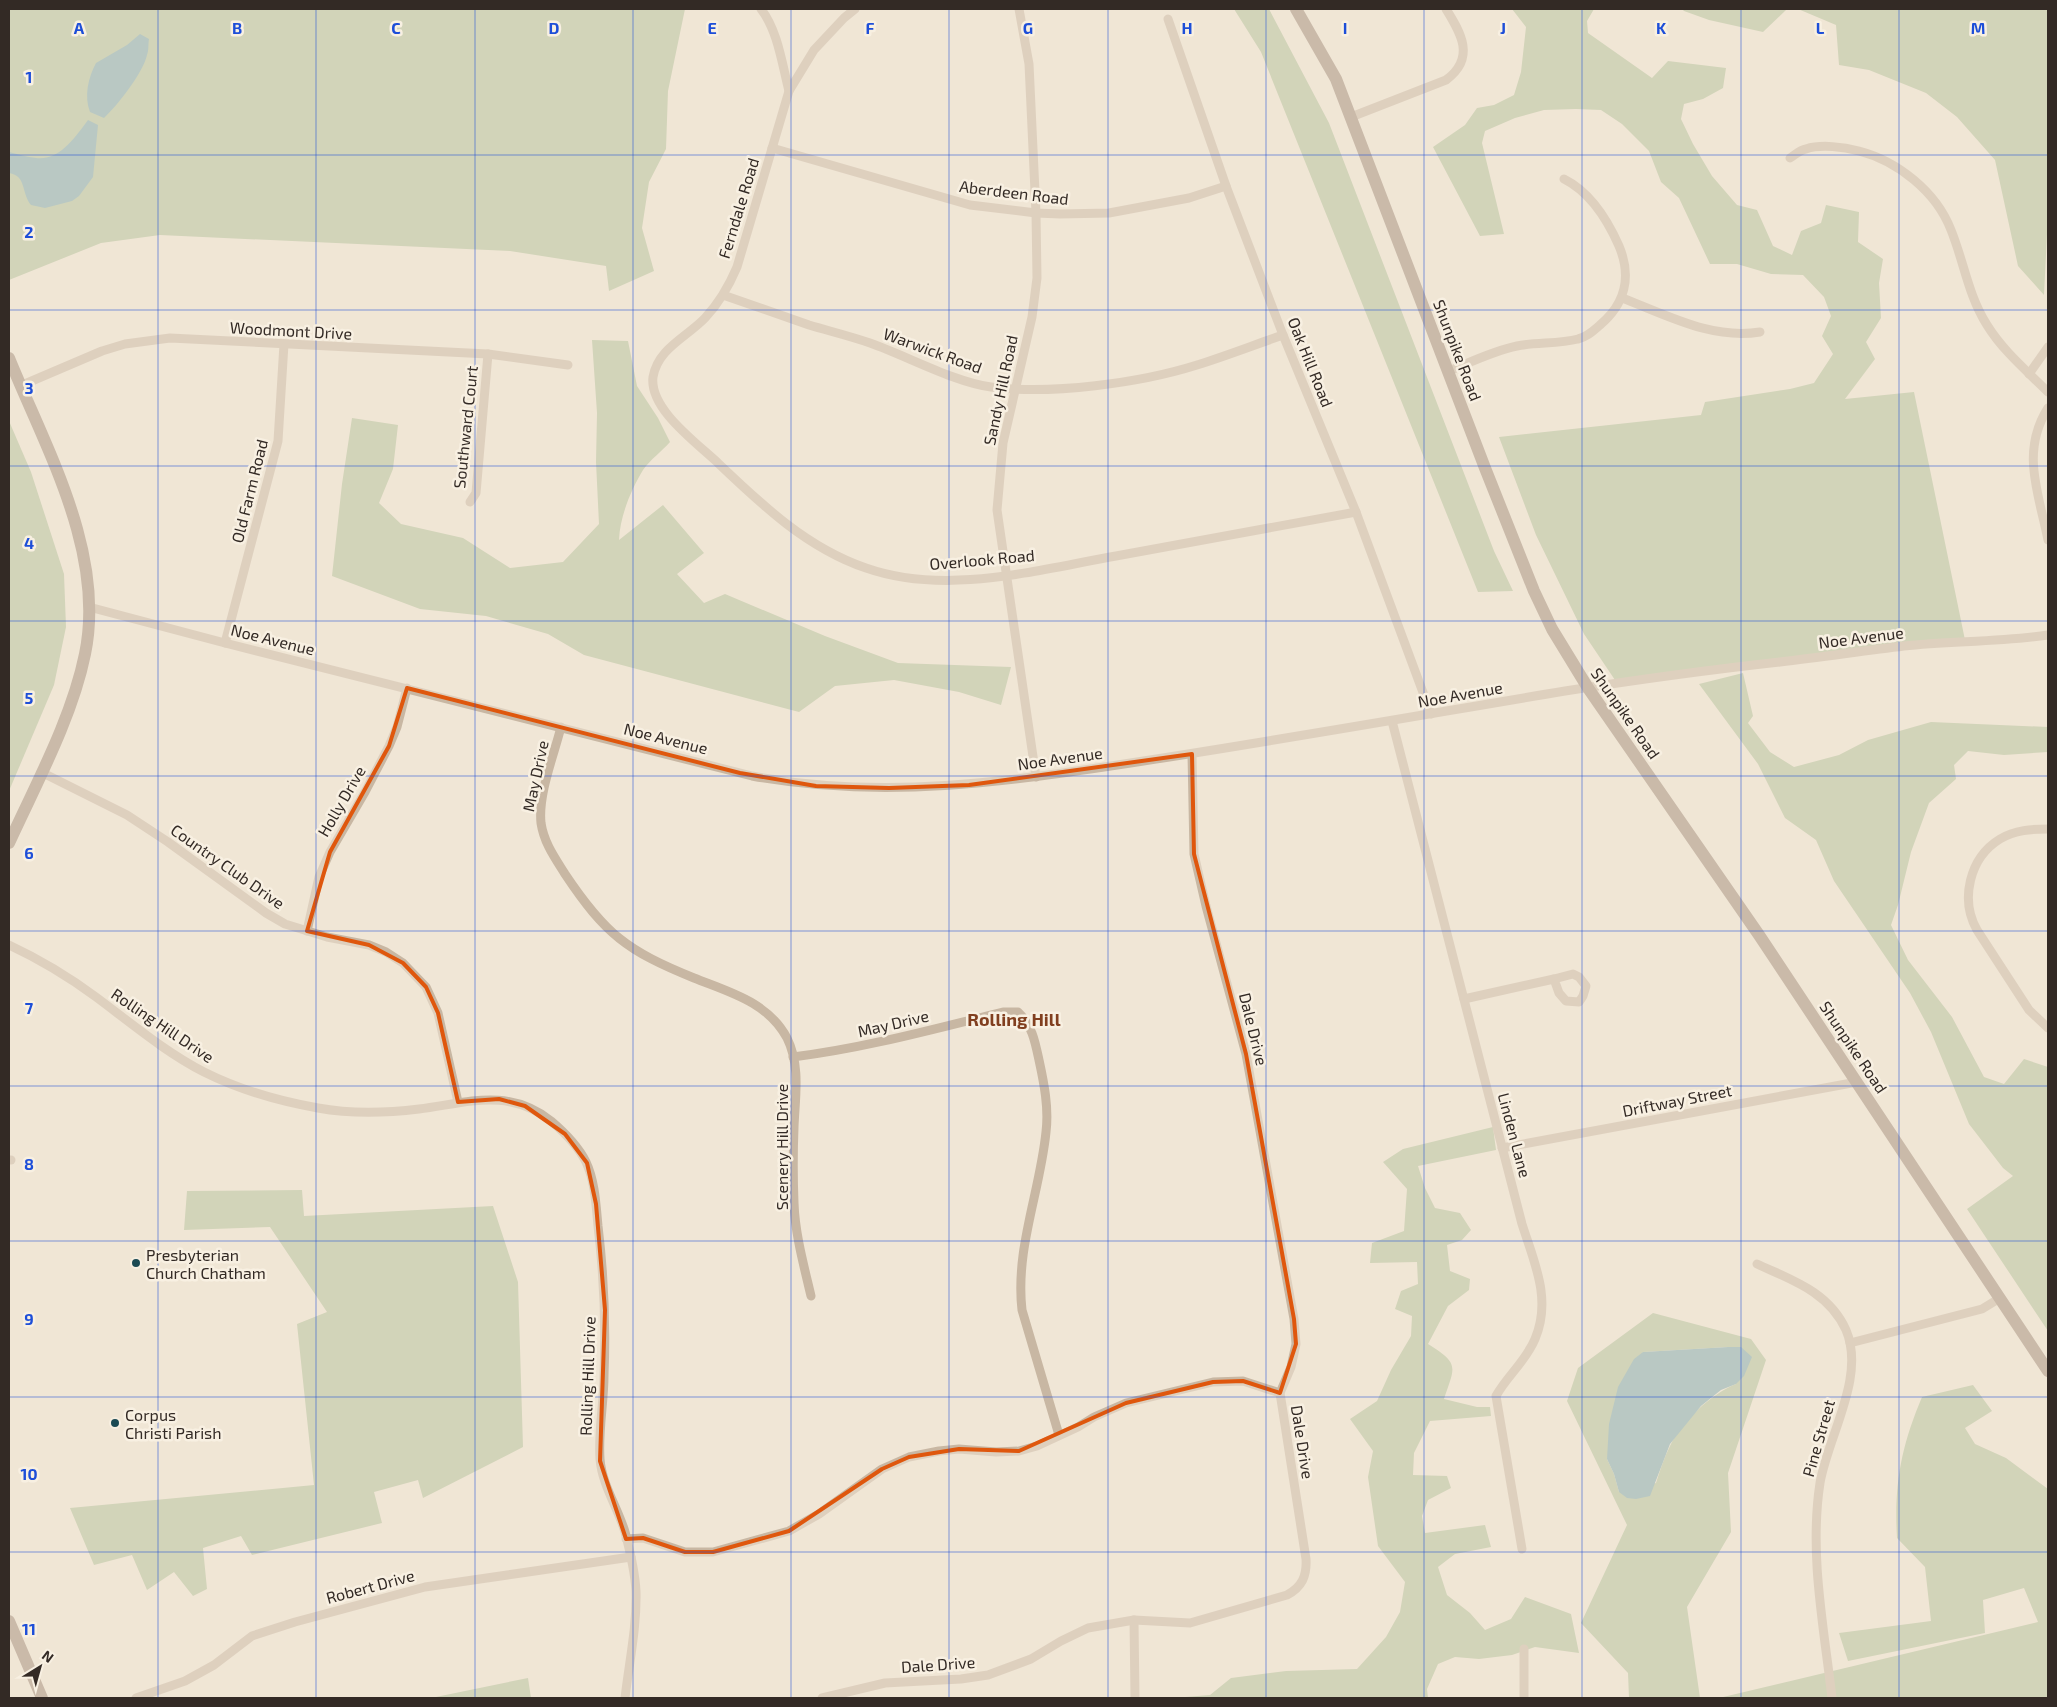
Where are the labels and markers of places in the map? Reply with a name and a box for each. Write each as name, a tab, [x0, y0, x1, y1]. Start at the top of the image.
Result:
place label: Presbyterian Church Chatham	[146, 1245, 266, 1282]
marker: Presbyterian Church Chatham	[130, 1257, 142, 1269]
place label: Corpus Christi Parish	[125, 1405, 222, 1442]
marker: Corpus Christi Parish	[109, 1417, 121, 1429]

